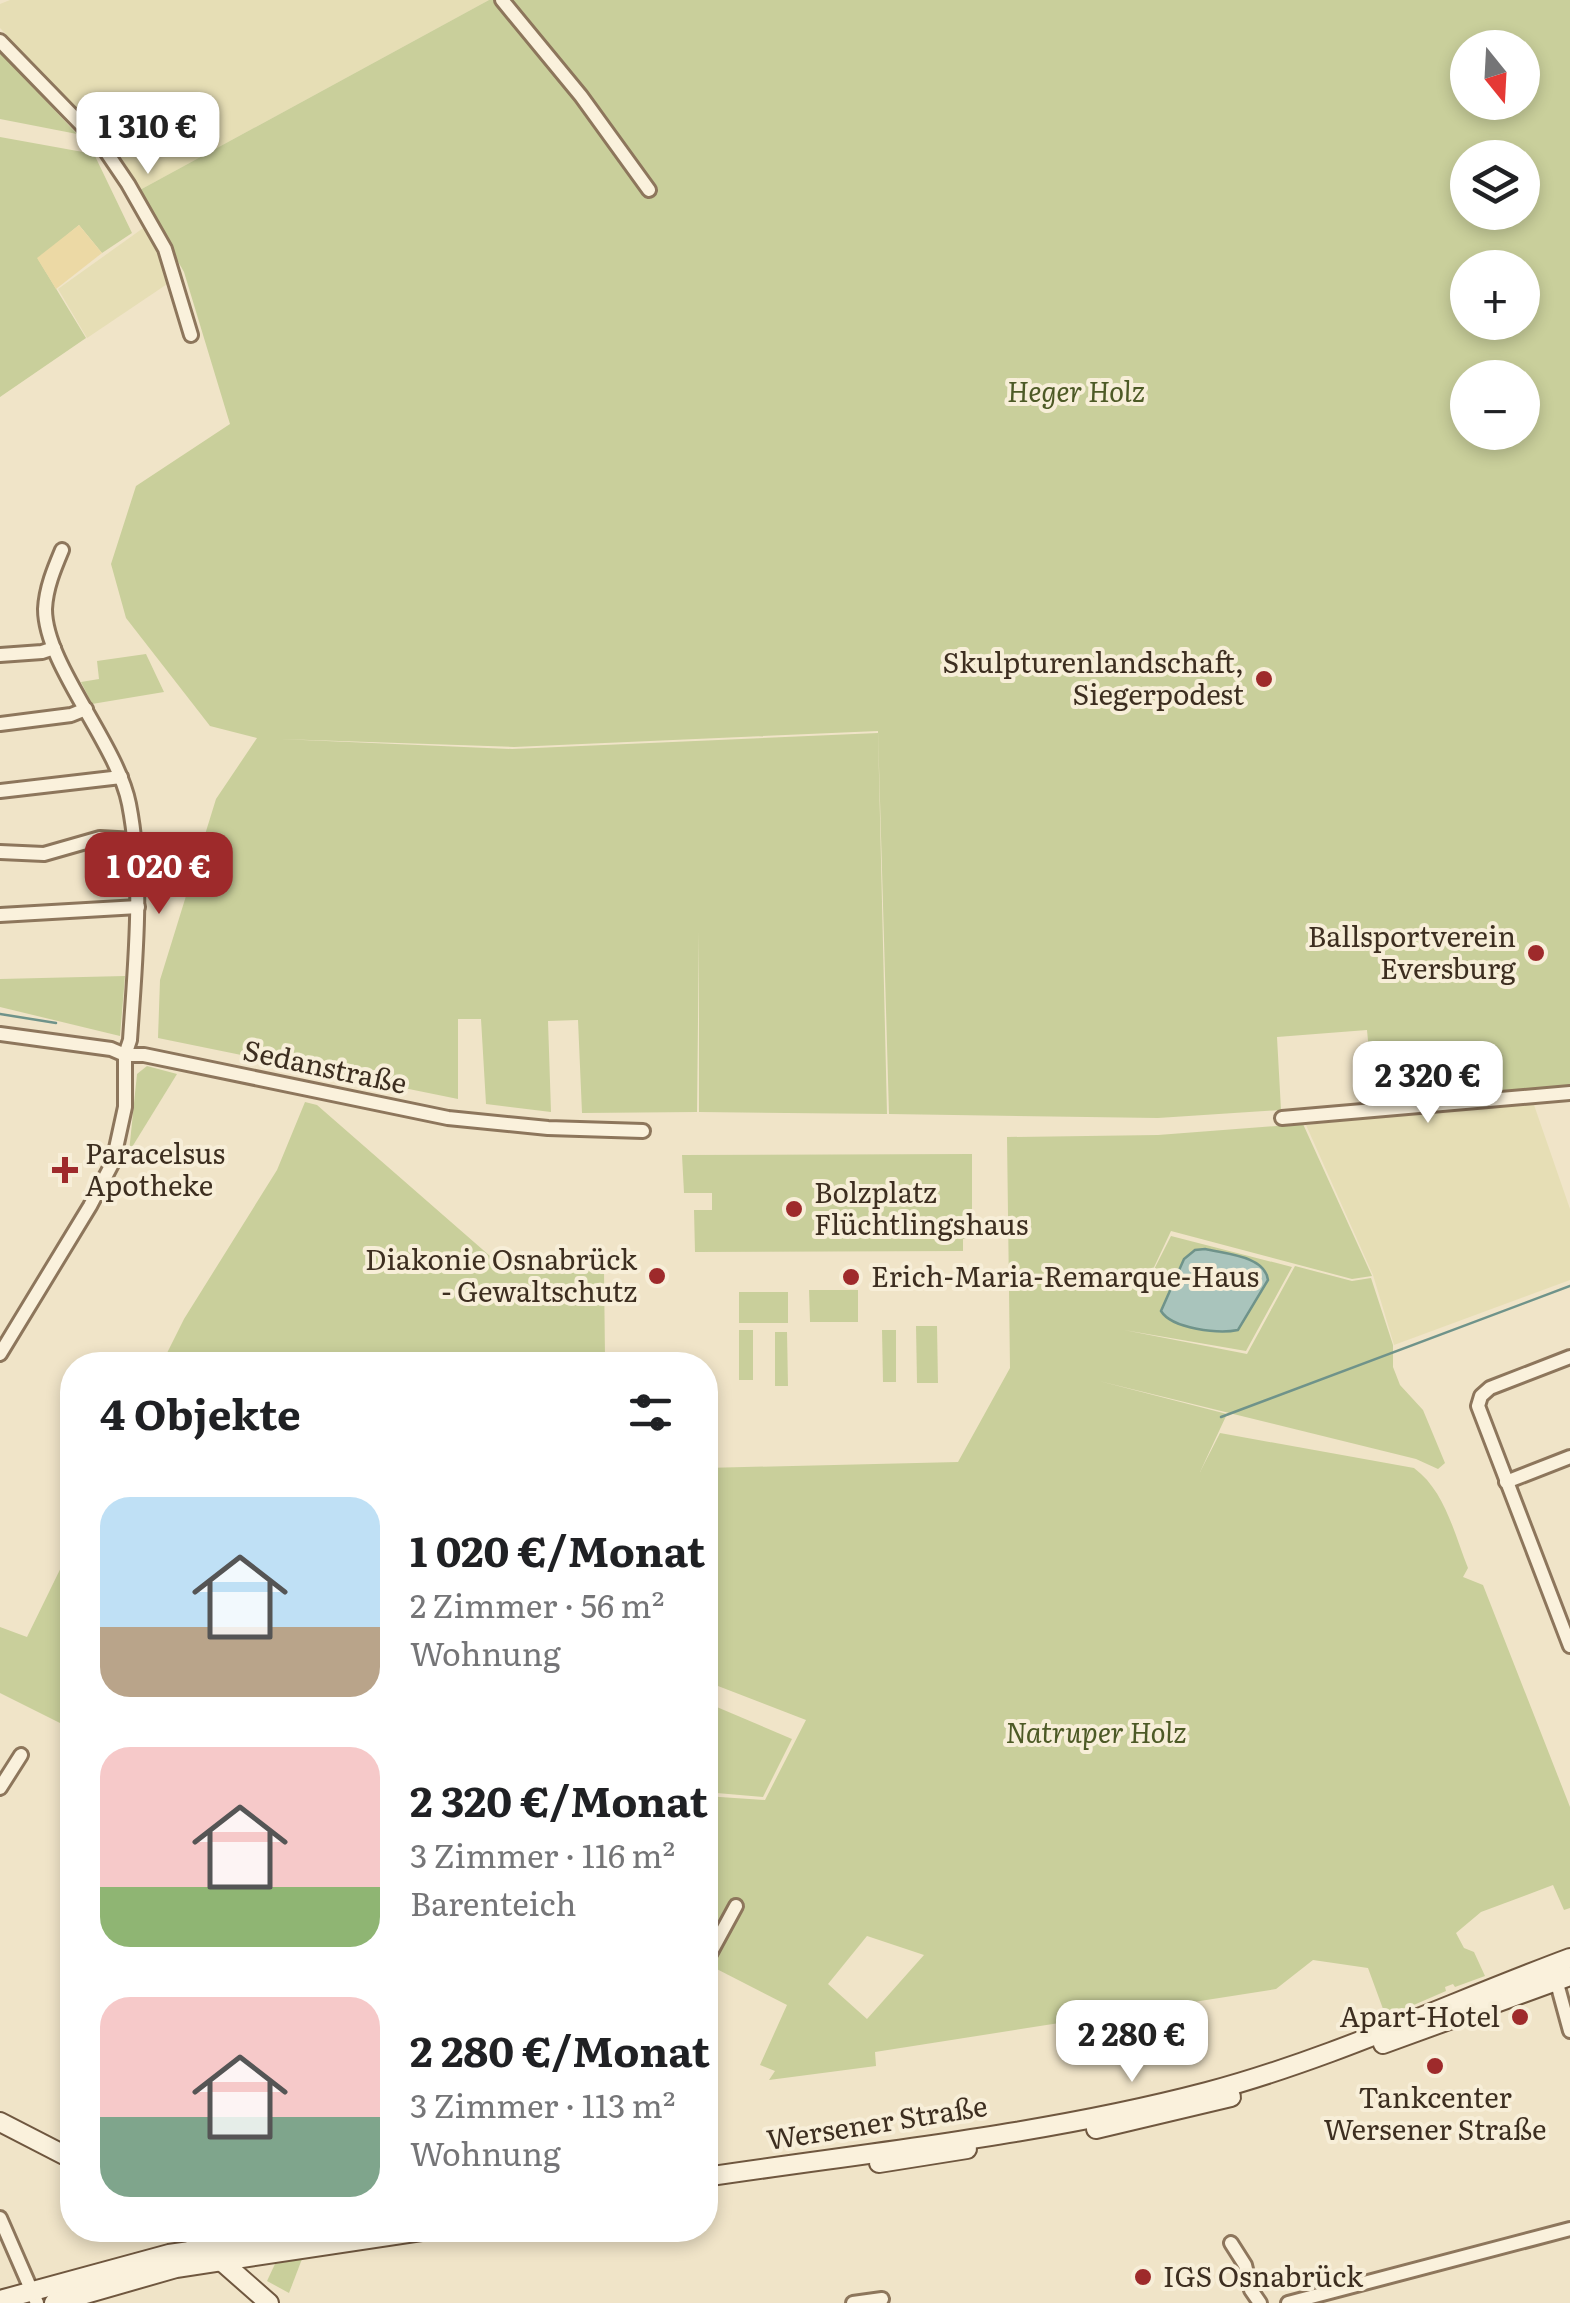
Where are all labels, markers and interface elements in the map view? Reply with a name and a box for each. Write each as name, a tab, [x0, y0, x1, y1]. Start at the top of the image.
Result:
north arrow	[1450, 30, 1540, 120]
map controls	[1450, 30, 1540, 450]
pin: 1 310 €	[56, 92, 240, 177]
text: 1 310 €	[98, 100, 198, 148]
button: layers	[1450, 140, 1540, 230]
button: +	[1450, 250, 1540, 340]
button: −	[1450, 360, 1540, 450]
park label: Heger Holz	[1007, 369, 1145, 411]
place label: Skulpturenlandschaft, Siegerpodest	[942, 640, 1245, 714]
marker: Skulpturenlandschaft, Siegerpodest	[1253, 668, 1275, 690]
pin: 1 020 €	[67, 832, 251, 917]
text: 1 020 €	[107, 840, 211, 888]
place label: Ballsportverein Eversburg	[1308, 914, 1516, 988]
marker: Ballsportverein Eversburg	[1525, 942, 1547, 964]
street label: Sedanstraße	[240, 1027, 411, 1103]
pin: 2 320 €	[1336, 1041, 1520, 1126]
text: 2 320 €	[1375, 1049, 1481, 1097]
place label: Paracelsus Apotheke	[85, 1131, 225, 1205]
marker: Paracelsus Apotheke	[54, 1159, 76, 1181]
place label: Bolzplatz Flüchtlingshaus	[814, 1170, 1028, 1244]
marker: Bolzplatz Flüchtlingshaus	[783, 1198, 805, 1220]
place label: Diakonie Osnabrück - Gewaltschutz	[365, 1237, 638, 1311]
place label: Erich-Maria-Remarque-Haus	[871, 1254, 1259, 1296]
marker: Diakonie Osnabrück - Gewaltschutz	[646, 1265, 668, 1287]
marker: Erich-Maria-Remarque-Haus	[840, 1266, 862, 1288]
text: 4 Objekte	[100, 1381, 301, 1443]
icon: filters	[623, 1385, 678, 1440]
text: 1 020 €/Monat	[410, 1518, 705, 1580]
icon: home	[180, 1537, 300, 1657]
text: 2 Zimmer · 56 m²	[410, 1580, 664, 1628]
text: Wohnung	[410, 1628, 561, 1676]
park label: Natruper Holz	[1006, 1710, 1186, 1752]
text: 2 320 €/Monat	[410, 1768, 708, 1830]
icon: home	[180, 1787, 300, 1907]
text: 3 Zimmer · 116 m²	[410, 1830, 675, 1878]
text: Barenteich	[410, 1878, 576, 1926]
place label: Apart-Hotel	[1340, 1994, 1500, 2036]
pin: 2 280 €	[1040, 2000, 1224, 2085]
marker: Apart-Hotel	[1509, 2006, 1531, 2028]
text: 2 280 €	[1078, 2008, 1186, 2056]
text: 2 280 €/Monat	[410, 2018, 710, 2080]
icon: home	[180, 2037, 300, 2157]
marker: Tankcenter Wersener Straße	[1424, 2055, 1446, 2077]
place label: Tankcenter Wersener Straße	[1324, 2075, 1546, 2149]
text: 3 Zimmer · 113 m²	[410, 2080, 675, 2128]
street label: Wersener Straße	[763, 2083, 990, 2159]
text: Wohnung	[410, 2128, 561, 2176]
place label: IGS Osnabrück	[1163, 2254, 1364, 2296]
marker: IGS Osnabrück	[1132, 2266, 1154, 2288]

